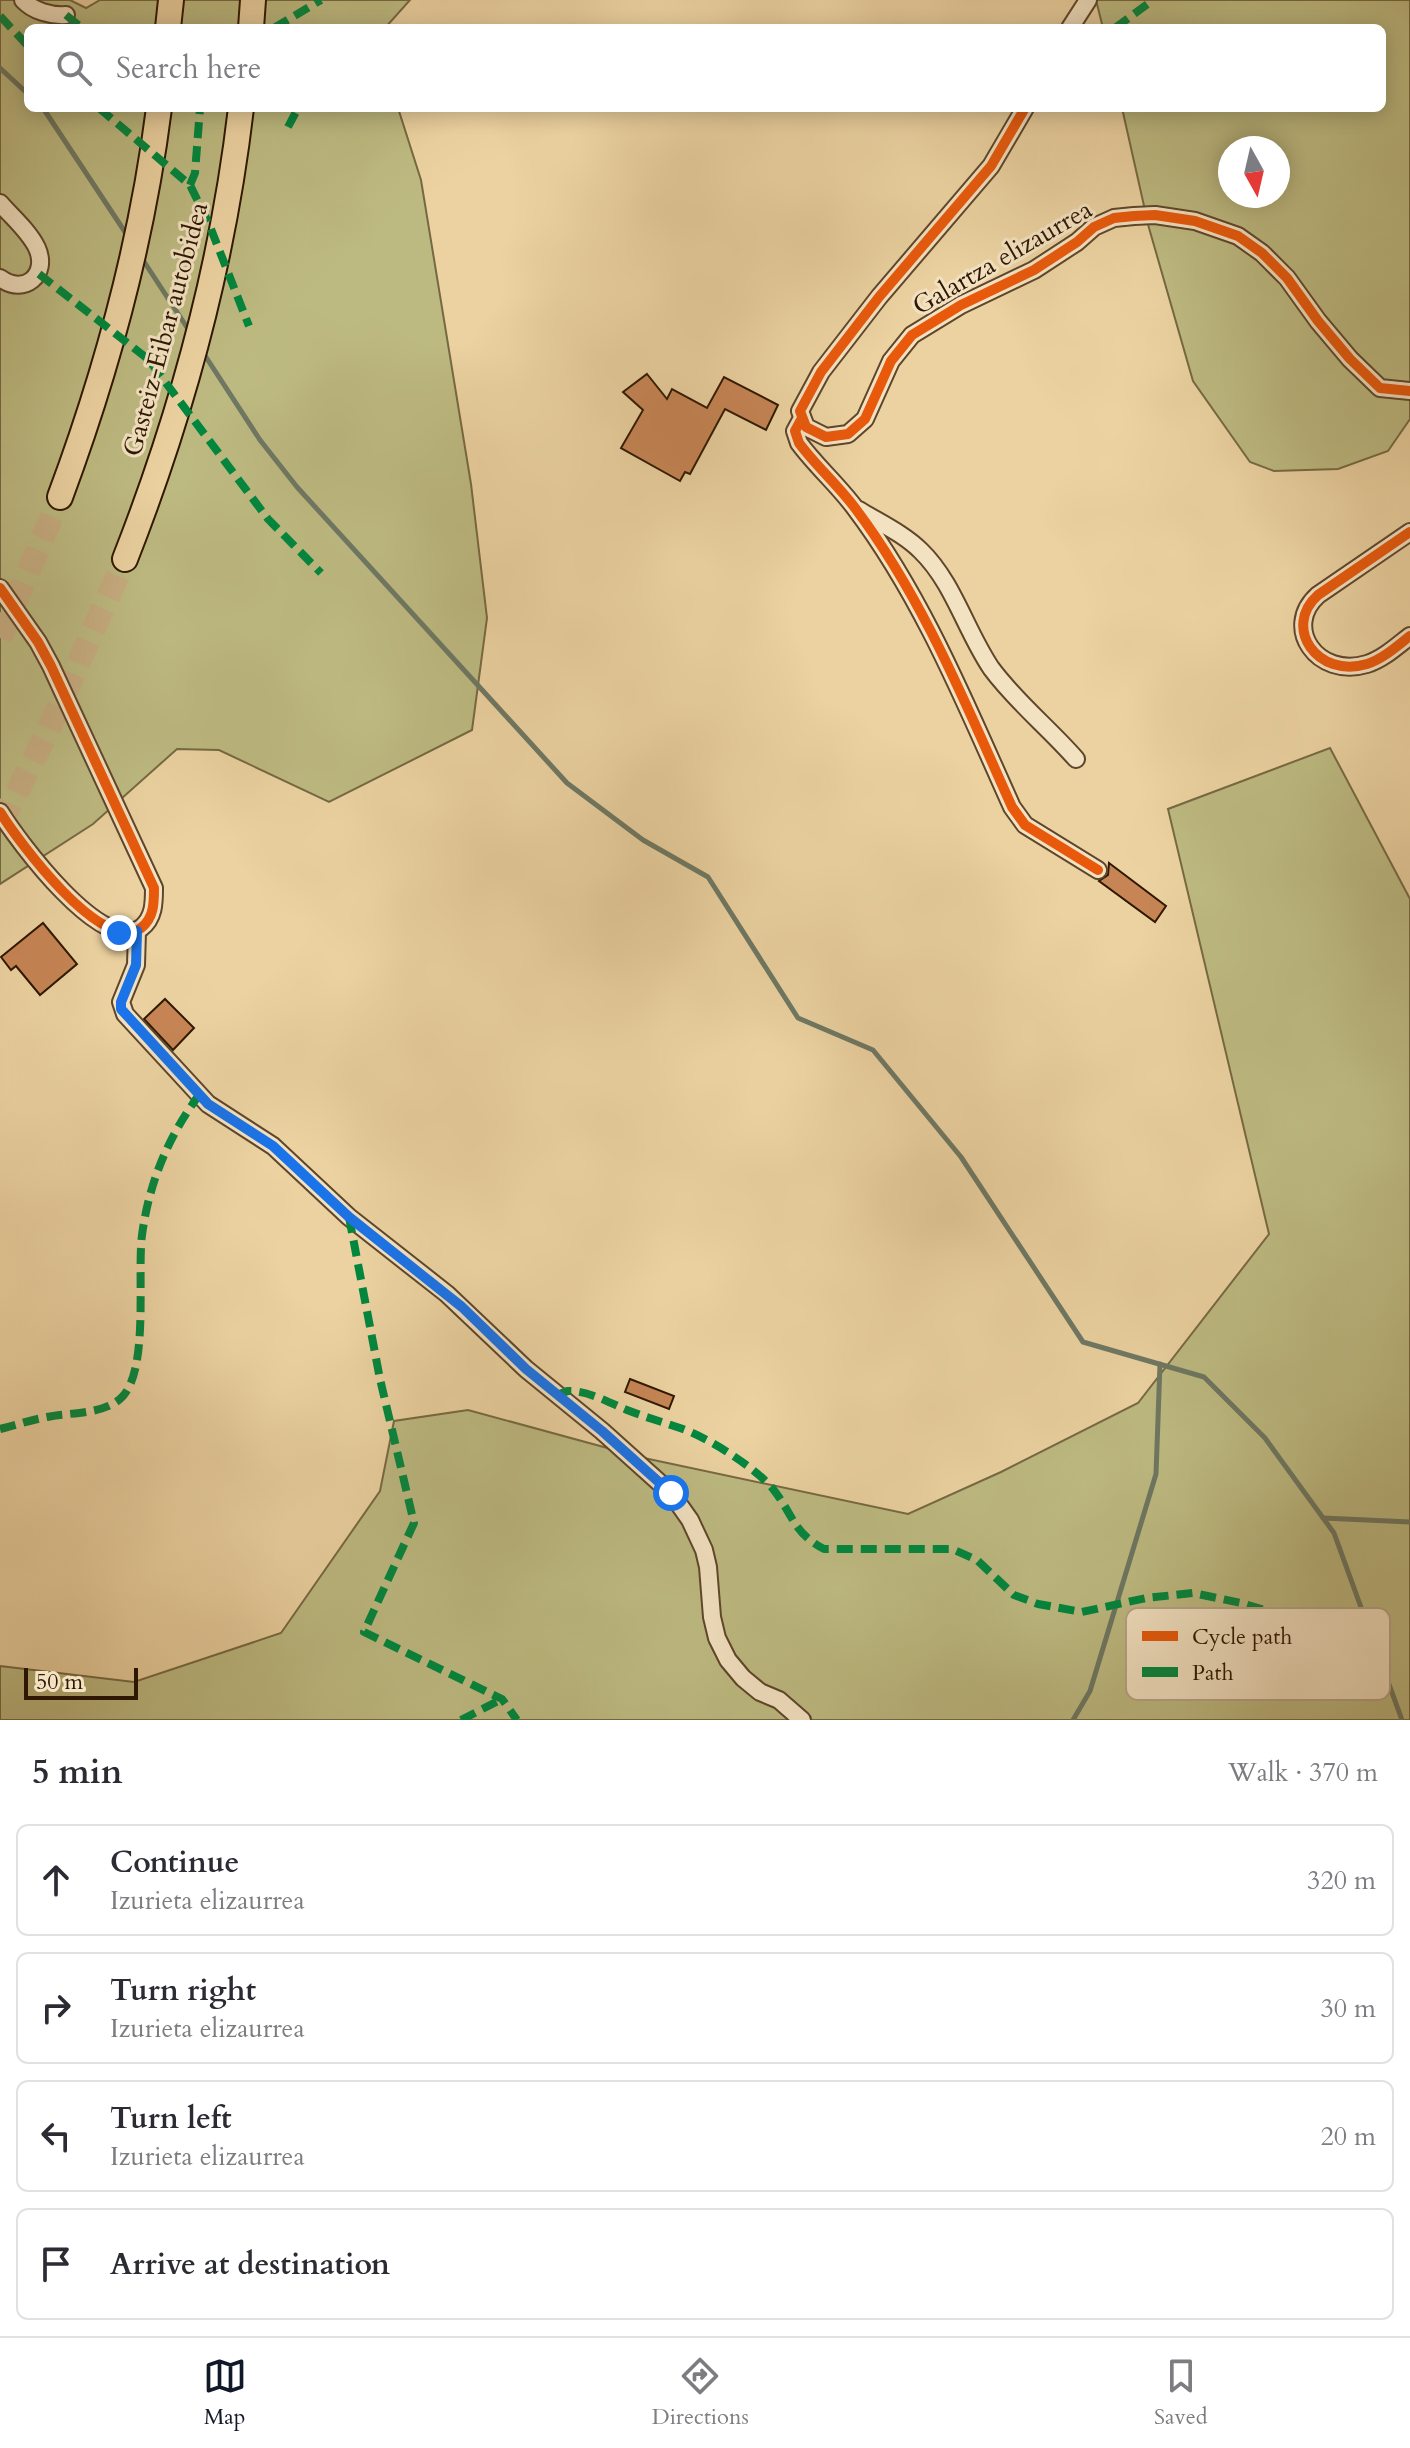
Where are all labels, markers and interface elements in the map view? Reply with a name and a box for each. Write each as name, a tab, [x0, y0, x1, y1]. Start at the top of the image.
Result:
search box	[24, 24, 1386, 112]
icon: search	[52, 46, 96, 90]
text: Search here	[116, 48, 261, 89]
north arrow	[1218, 136, 1290, 208]
street label: Galartza elizaurrea	[906, 192, 1098, 323]
street label: Gasteiz-Eibar autobidea	[115, 198, 216, 460]
route end	[101, 915, 137, 951]
route start	[653, 1475, 689, 1511]
legend	[1126, 1608, 1390, 1700]
text: Cycle path	[1192, 1622, 1292, 1652]
text: Path	[1192, 1658, 1234, 1688]
scale bar	[24, 1664, 138, 1700]
text: 50 m	[36, 1667, 83, 1697]
text: 5 min	[32, 1749, 123, 1795]
text: Walk · 370 m	[1228, 1755, 1378, 1790]
text: Continue	[110, 1842, 239, 1883]
icon: ahead	[34, 1858, 78, 1902]
text: 320 m	[1307, 1863, 1376, 1898]
text: Izurieta elizaurrea	[110, 1883, 305, 1918]
text: Turn right	[110, 1970, 256, 2011]
icon: right	[34, 1986, 78, 2030]
text: 30 m	[1320, 1991, 1376, 2026]
text: Izurieta elizaurrea	[110, 2011, 305, 2046]
text: Turn left	[110, 2098, 232, 2139]
icon: left	[34, 2114, 78, 2158]
text: 20 m	[1320, 2119, 1376, 2154]
text: Izurieta elizaurrea	[110, 2139, 305, 2174]
icon: arrive	[34, 2242, 78, 2286]
text: Arrive at destination	[110, 2244, 390, 2285]
tab: Map	[203, 2354, 247, 2432]
tab: Directions	[652, 2354, 749, 2432]
tab: Saved	[1154, 2354, 1207, 2432]

